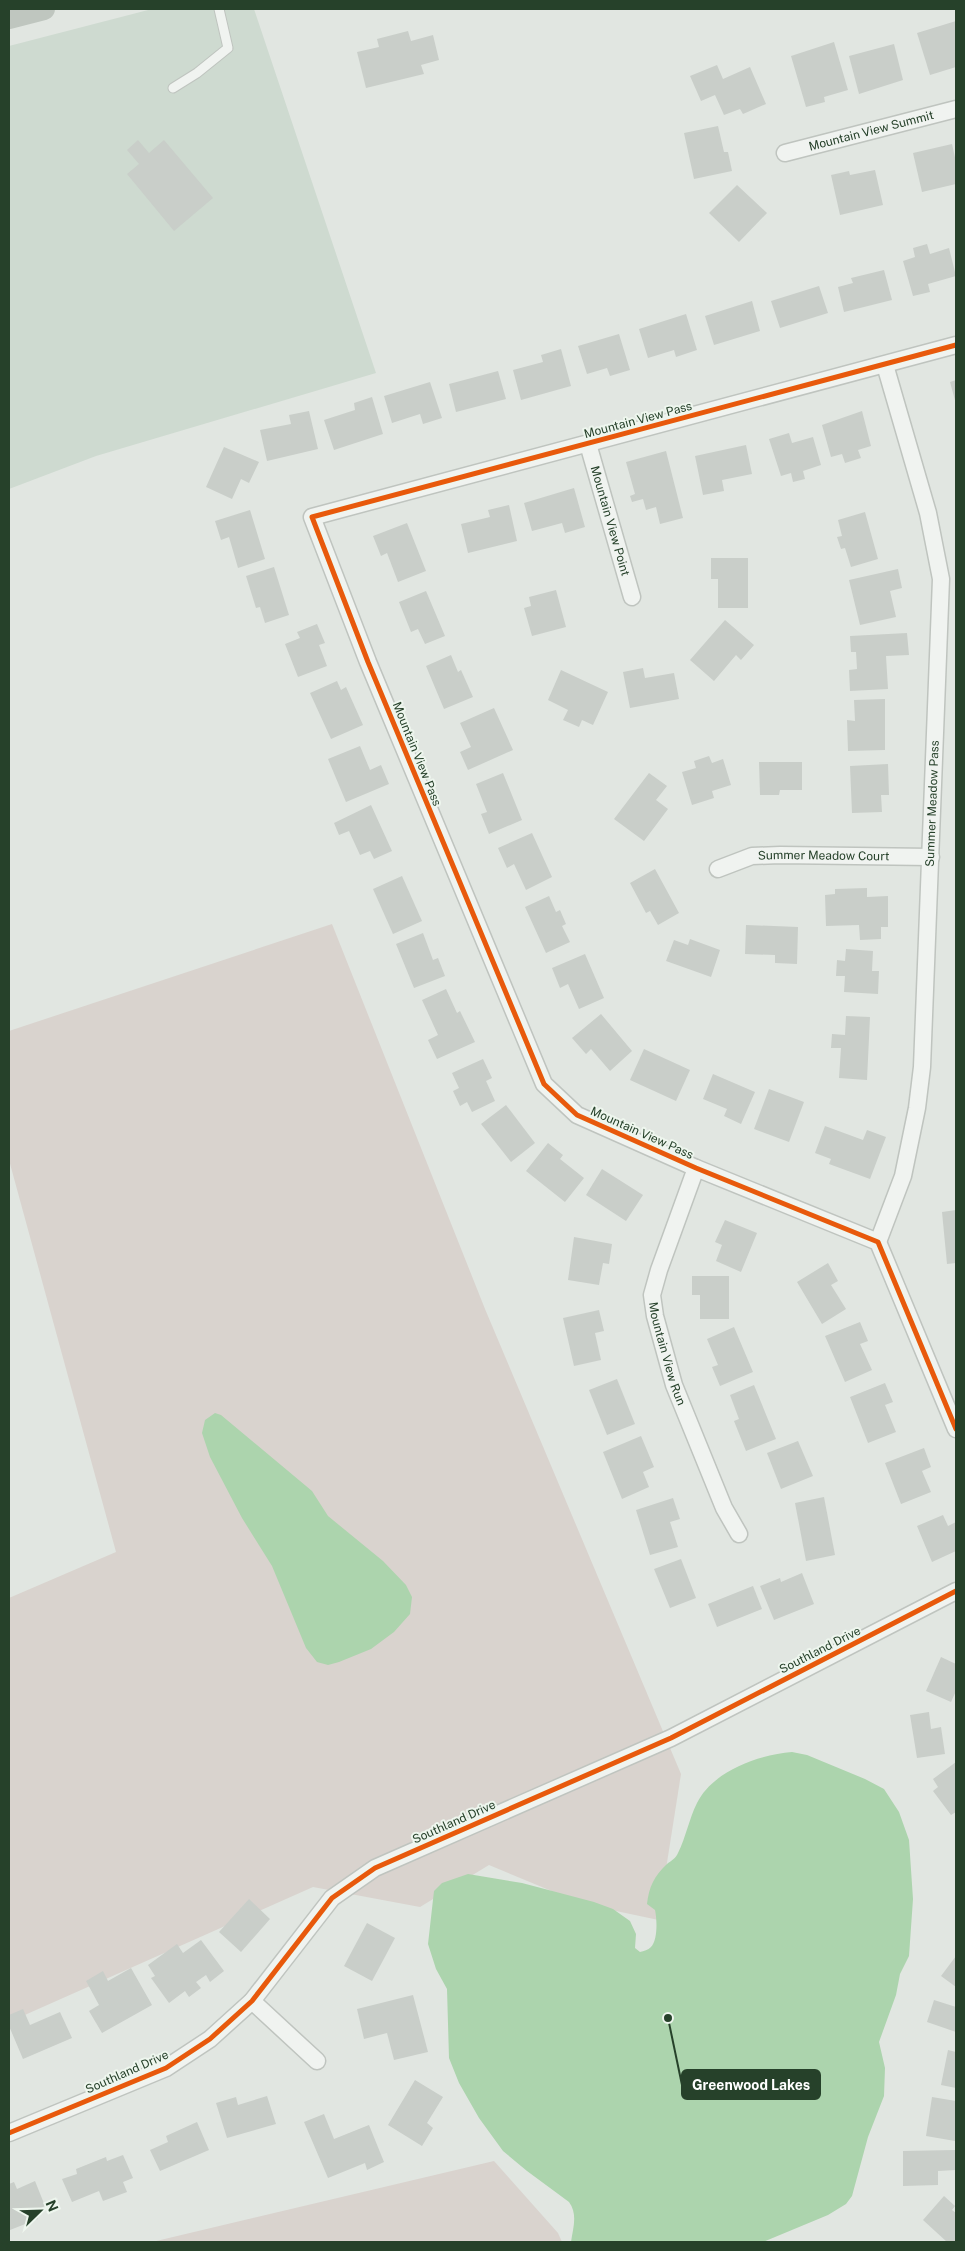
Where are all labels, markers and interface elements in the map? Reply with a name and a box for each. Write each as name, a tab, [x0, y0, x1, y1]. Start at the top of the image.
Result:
street label: Mountain View Summit	[807, 108, 935, 154]
street label: Mountain View Pass	[583, 399, 693, 441]
street label: Mountain View Point	[588, 464, 633, 578]
street label: Mountain View Pass	[390, 700, 444, 808]
street label: Summer Meadow Pass	[923, 740, 942, 867]
street label: Summer Meadow Court	[758, 848, 890, 863]
street label: Mountain View Pass	[588, 1104, 696, 1162]
street label: Mountain View Run	[646, 1301, 689, 1407]
street label: Southland Drive	[777, 1623, 863, 1677]
street label: Southland Drive	[410, 1797, 498, 1847]
street label: Southland Drive	[83, 2047, 171, 2097]
callout: Greenwood Lakes	[682, 2070, 820, 2099]
text: Greenwood Lakes	[692, 2077, 810, 2093]
north arrow	[15, 2186, 65, 2236]
text: N	[42, 2198, 61, 2214]

